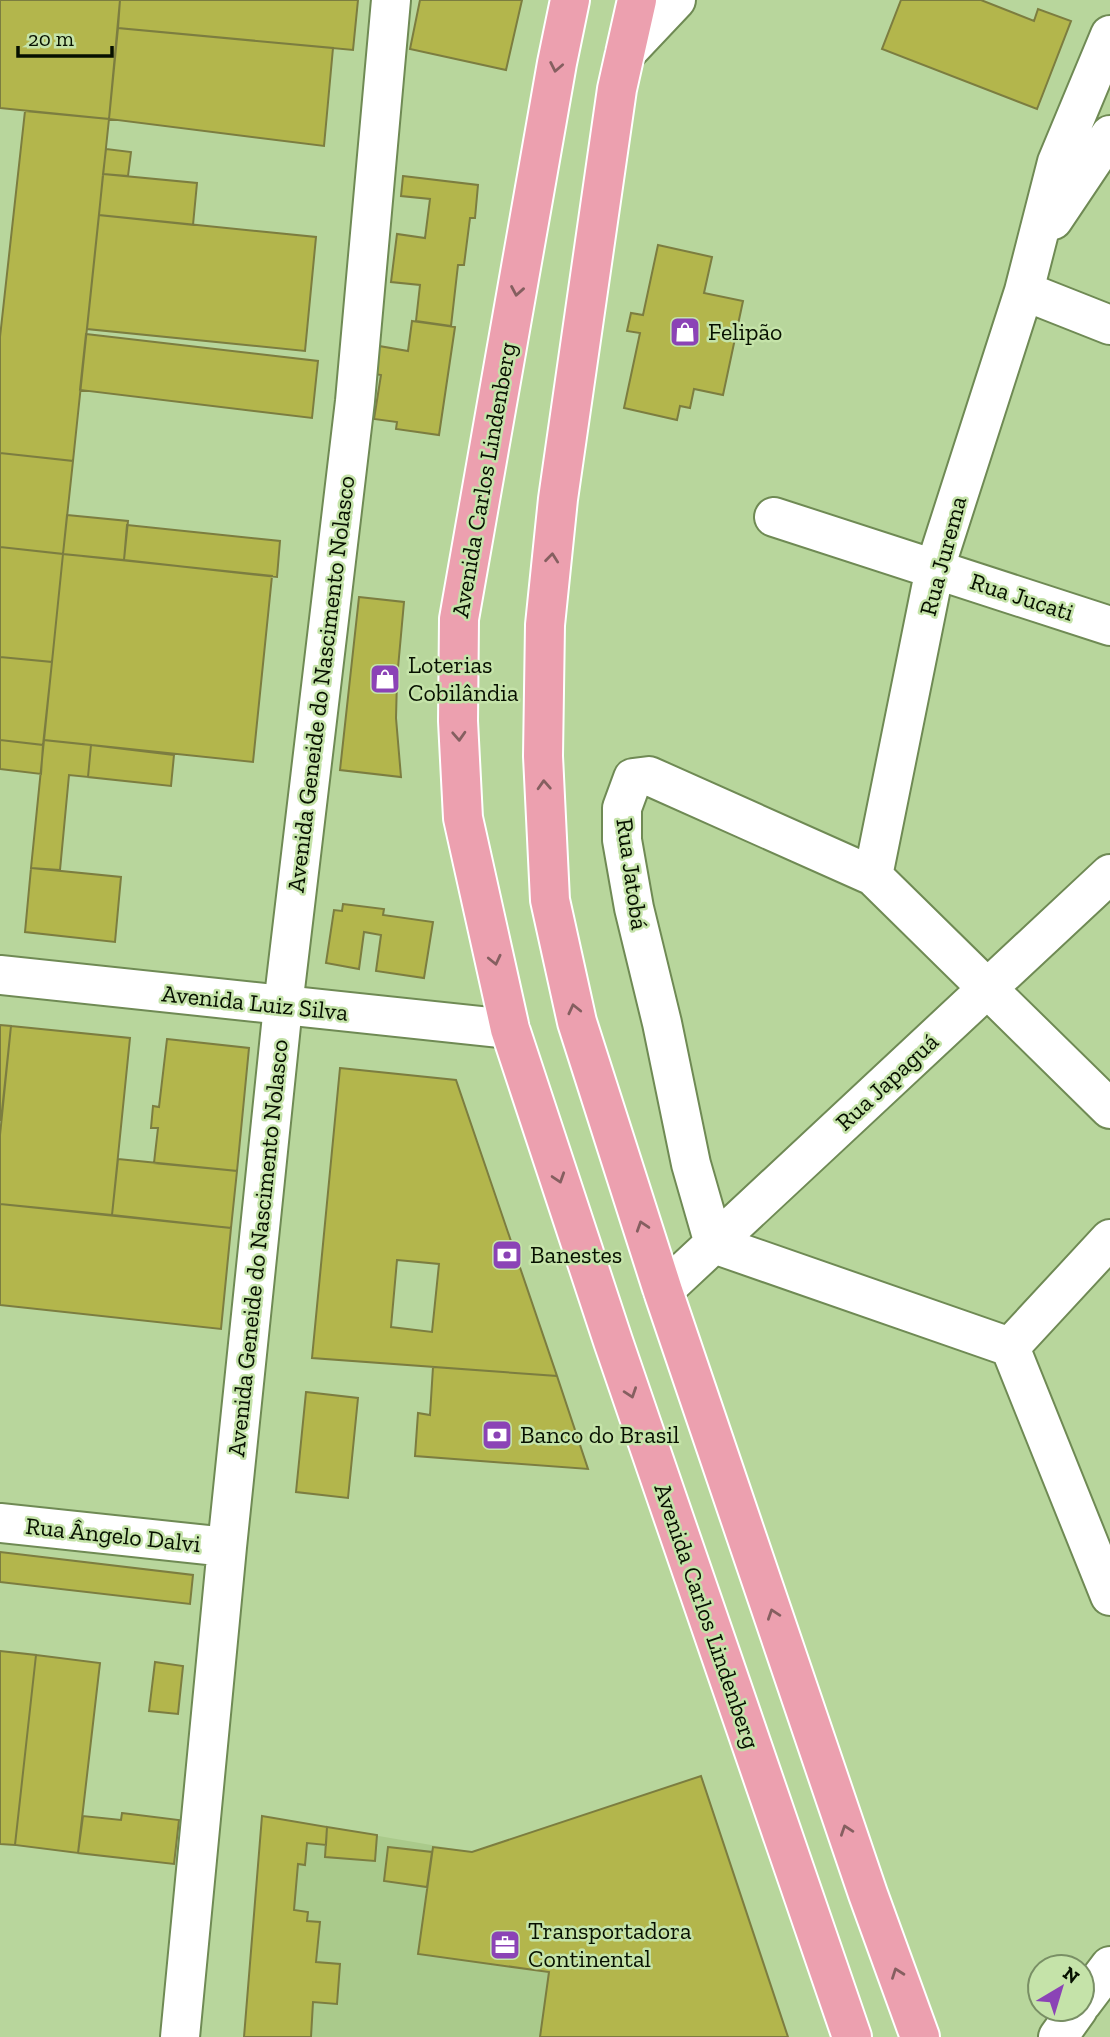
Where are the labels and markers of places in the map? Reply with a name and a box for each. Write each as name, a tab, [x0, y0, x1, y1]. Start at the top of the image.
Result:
shop icon: Felipão	[668, 315, 702, 349]
place label: Felipão	[708, 317, 782, 346]
place label: Loterias Cobilândia	[408, 650, 519, 707]
shop icon: Loterias Cobilândia	[368, 662, 402, 696]
bank icon: Banestes	[490, 1238, 524, 1272]
place label: Banestes	[530, 1240, 622, 1269]
bank icon: Banco do Brasil	[480, 1418, 514, 1452]
place label: Banco do Brasil	[520, 1420, 679, 1449]
place label: Transportadora Continental	[528, 1916, 692, 1973]
office icon: Transportadora Continental	[488, 1928, 522, 1962]

